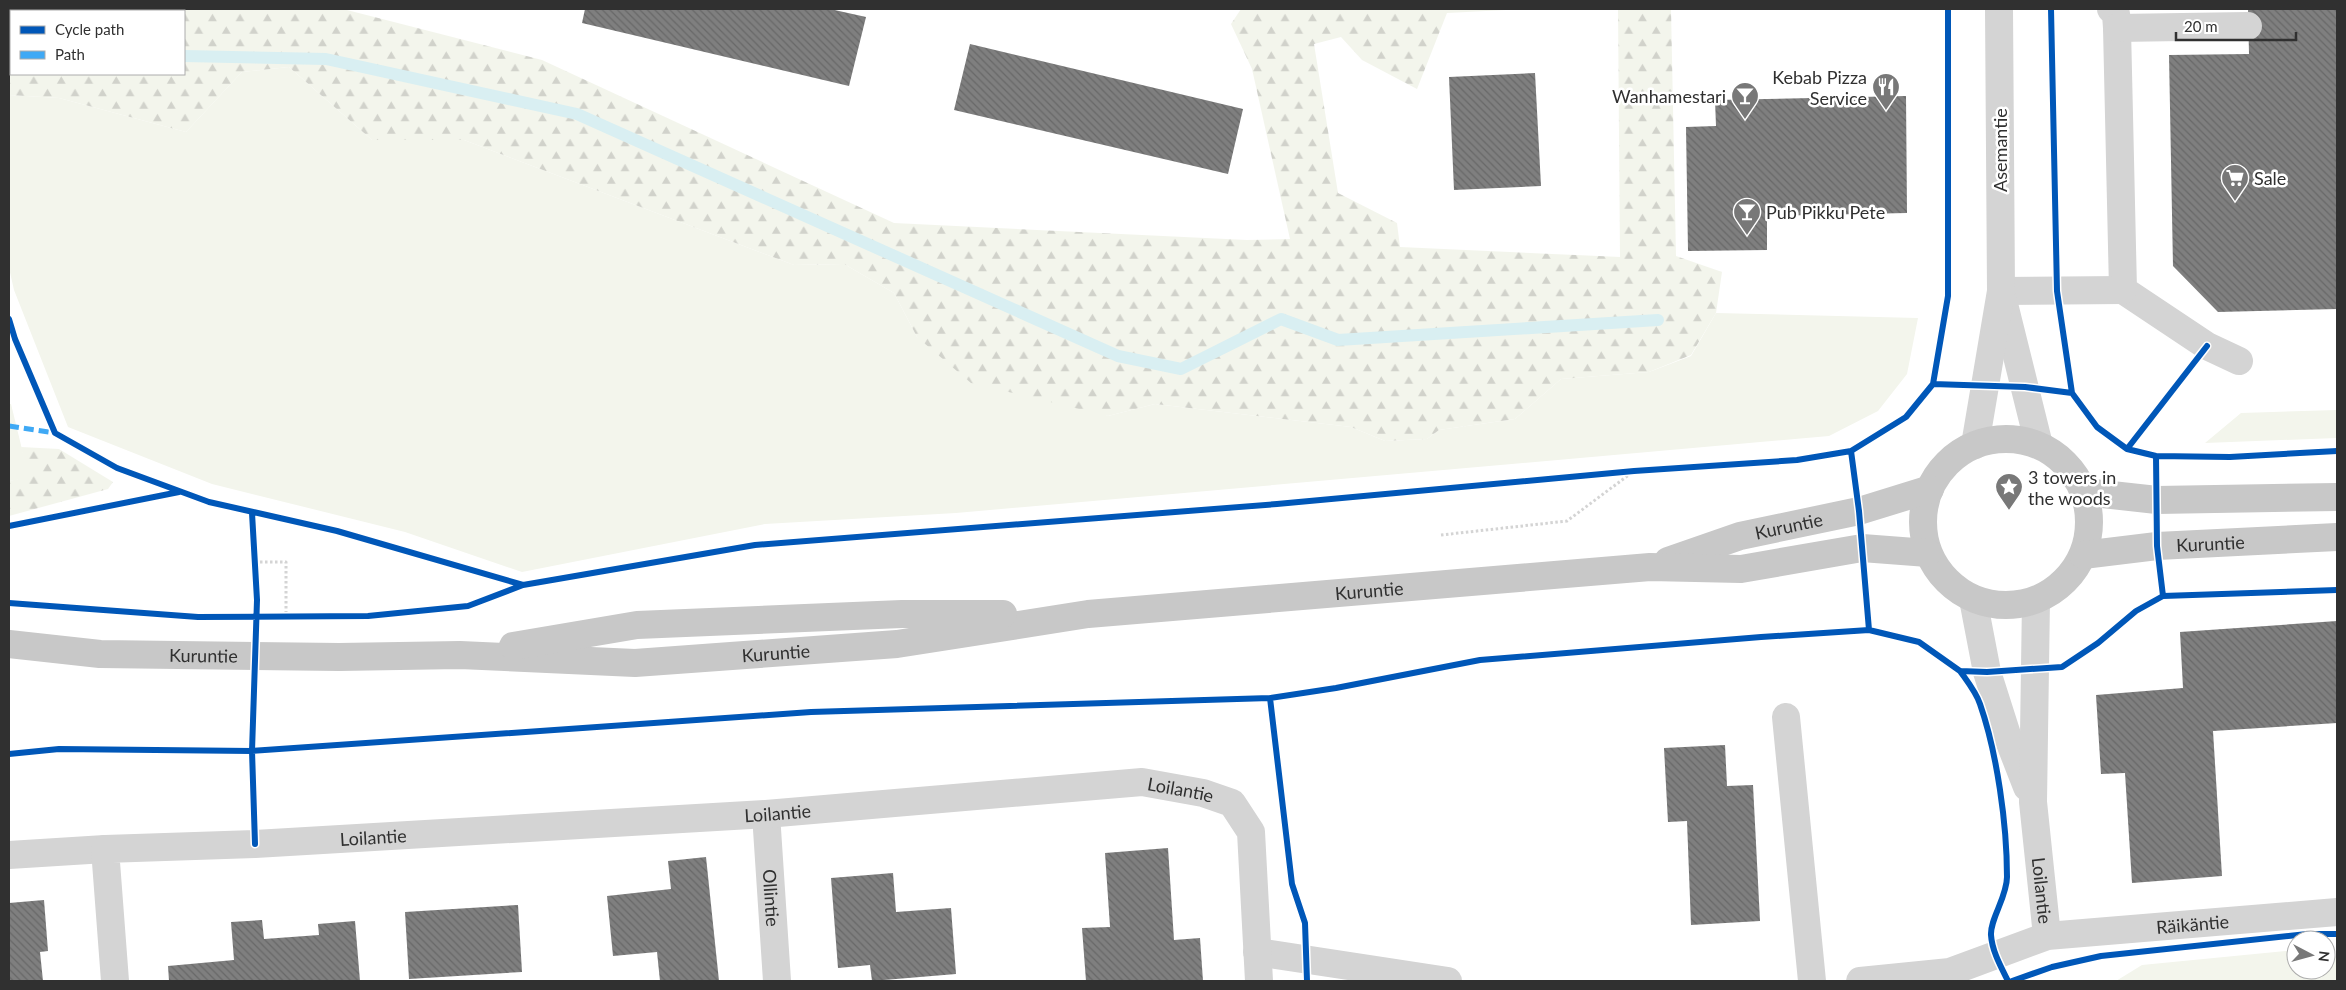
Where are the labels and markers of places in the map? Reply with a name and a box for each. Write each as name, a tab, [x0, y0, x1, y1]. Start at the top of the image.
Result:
place label: Kebab Pizza Service	[1772, 66, 1867, 109]
restaurant icon: Kebab Pizza Service	[1871, 72, 1901, 111]
bar icon: Wanhamestari	[1730, 81, 1760, 120]
place label: Wanhamestari	[1612, 85, 1726, 107]
supermarket icon: Sale	[2220, 163, 2250, 202]
place label: Sale	[2254, 167, 2286, 189]
bar icon: Pub Pikku Pete	[1732, 197, 1762, 236]
place label: Pub Pikku Pete	[1766, 201, 1885, 223]
place label: 3 towers in the woods	[2028, 466, 2116, 509]
place icon: 3 towers in the woods	[1994, 472, 2024, 511]

